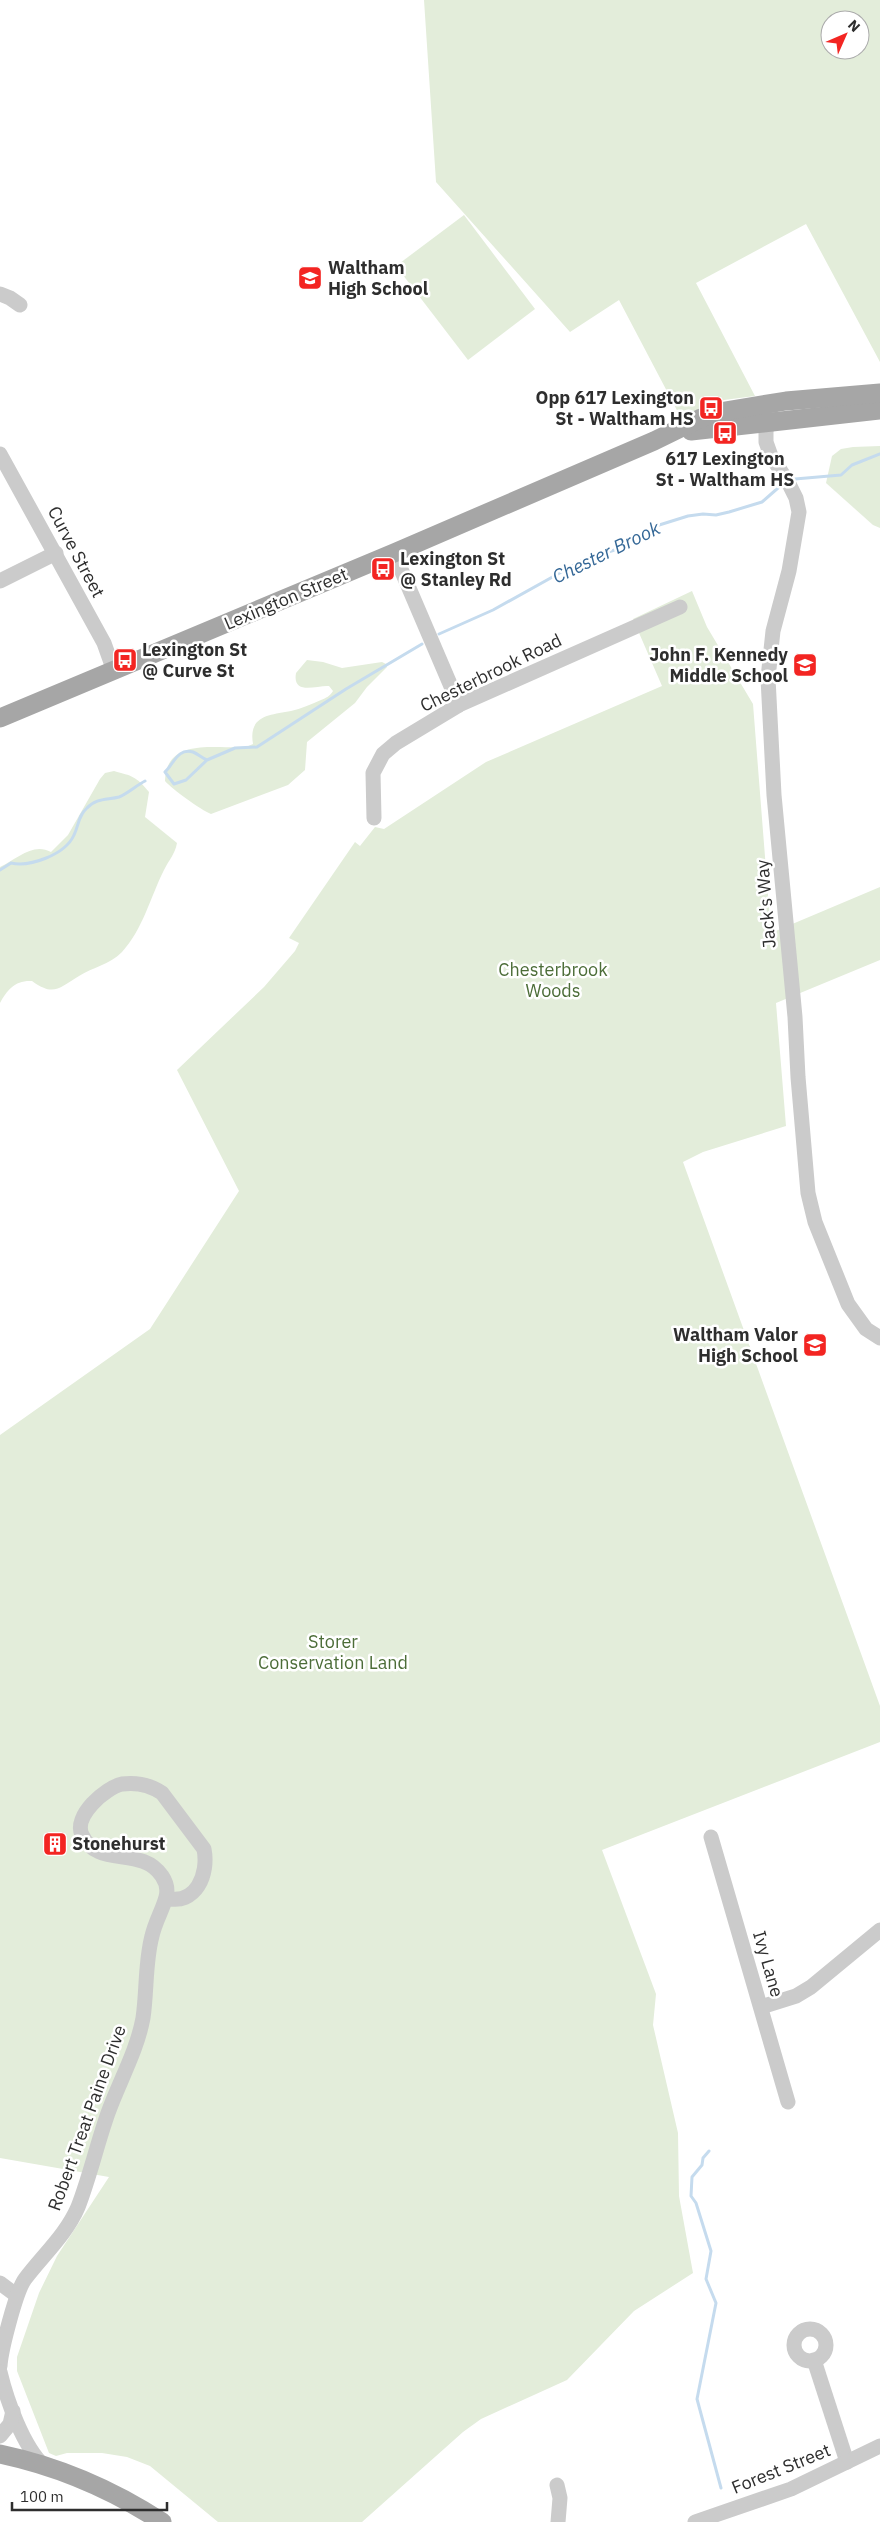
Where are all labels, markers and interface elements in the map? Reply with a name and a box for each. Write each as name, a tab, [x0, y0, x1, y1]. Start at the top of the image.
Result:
north arrow	[820, 10, 870, 60]
text: N	[844, 16, 864, 36]
place label: Waltham High School	[328, 256, 429, 300]
school or university icon: Waltham High School	[297, 265, 323, 291]
place label: Opp 617 Lexington St - Waltham HS	[536, 386, 694, 430]
bus stop icon: Opp 617 Lexington St - Waltham HS	[698, 395, 724, 421]
bus stop icon: 617 Lexington St - Waltham HS	[712, 420, 738, 446]
place label: 617 Lexington St - Waltham HS	[656, 447, 794, 491]
street label: Curve Street	[43, 502, 110, 601]
water label: Chester Brook	[548, 515, 665, 588]
place label: Lexington St @ Stanley Rd	[400, 547, 512, 591]
bus stop icon: Lexington St @ Stanley Rd	[370, 556, 396, 582]
street label: Lexington Street	[221, 562, 351, 635]
street label: Chesterbrook Road	[416, 628, 565, 717]
place label: Lexington St @ Curve St	[142, 638, 247, 682]
place label: John F. Kennedy Middle School	[649, 643, 789, 687]
bus stop icon: Lexington St @ Curve St	[112, 647, 138, 673]
school or university icon: John F. Kennedy Middle School	[792, 652, 818, 678]
street label: Jack's Way	[750, 859, 781, 949]
park label: Chesterbrook Woods	[498, 958, 608, 1002]
place label: Waltham Valor High School	[673, 1323, 799, 1367]
school or university icon: Waltham Valor High School	[802, 1332, 828, 1358]
park label: Storer Conservation Land	[258, 1630, 408, 1674]
building icon: Stonehurst	[42, 1831, 68, 1857]
place label: Stonehurst	[72, 1832, 166, 1855]
street label: Ivy Lane	[748, 1928, 789, 2000]
street label: Robert Treat Paine Drive	[42, 2022, 131, 2214]
street label: Forest Street	[728, 2438, 834, 2499]
scale bar	[12, 2480, 168, 2512]
text: 100 m	[20, 2487, 64, 2506]

